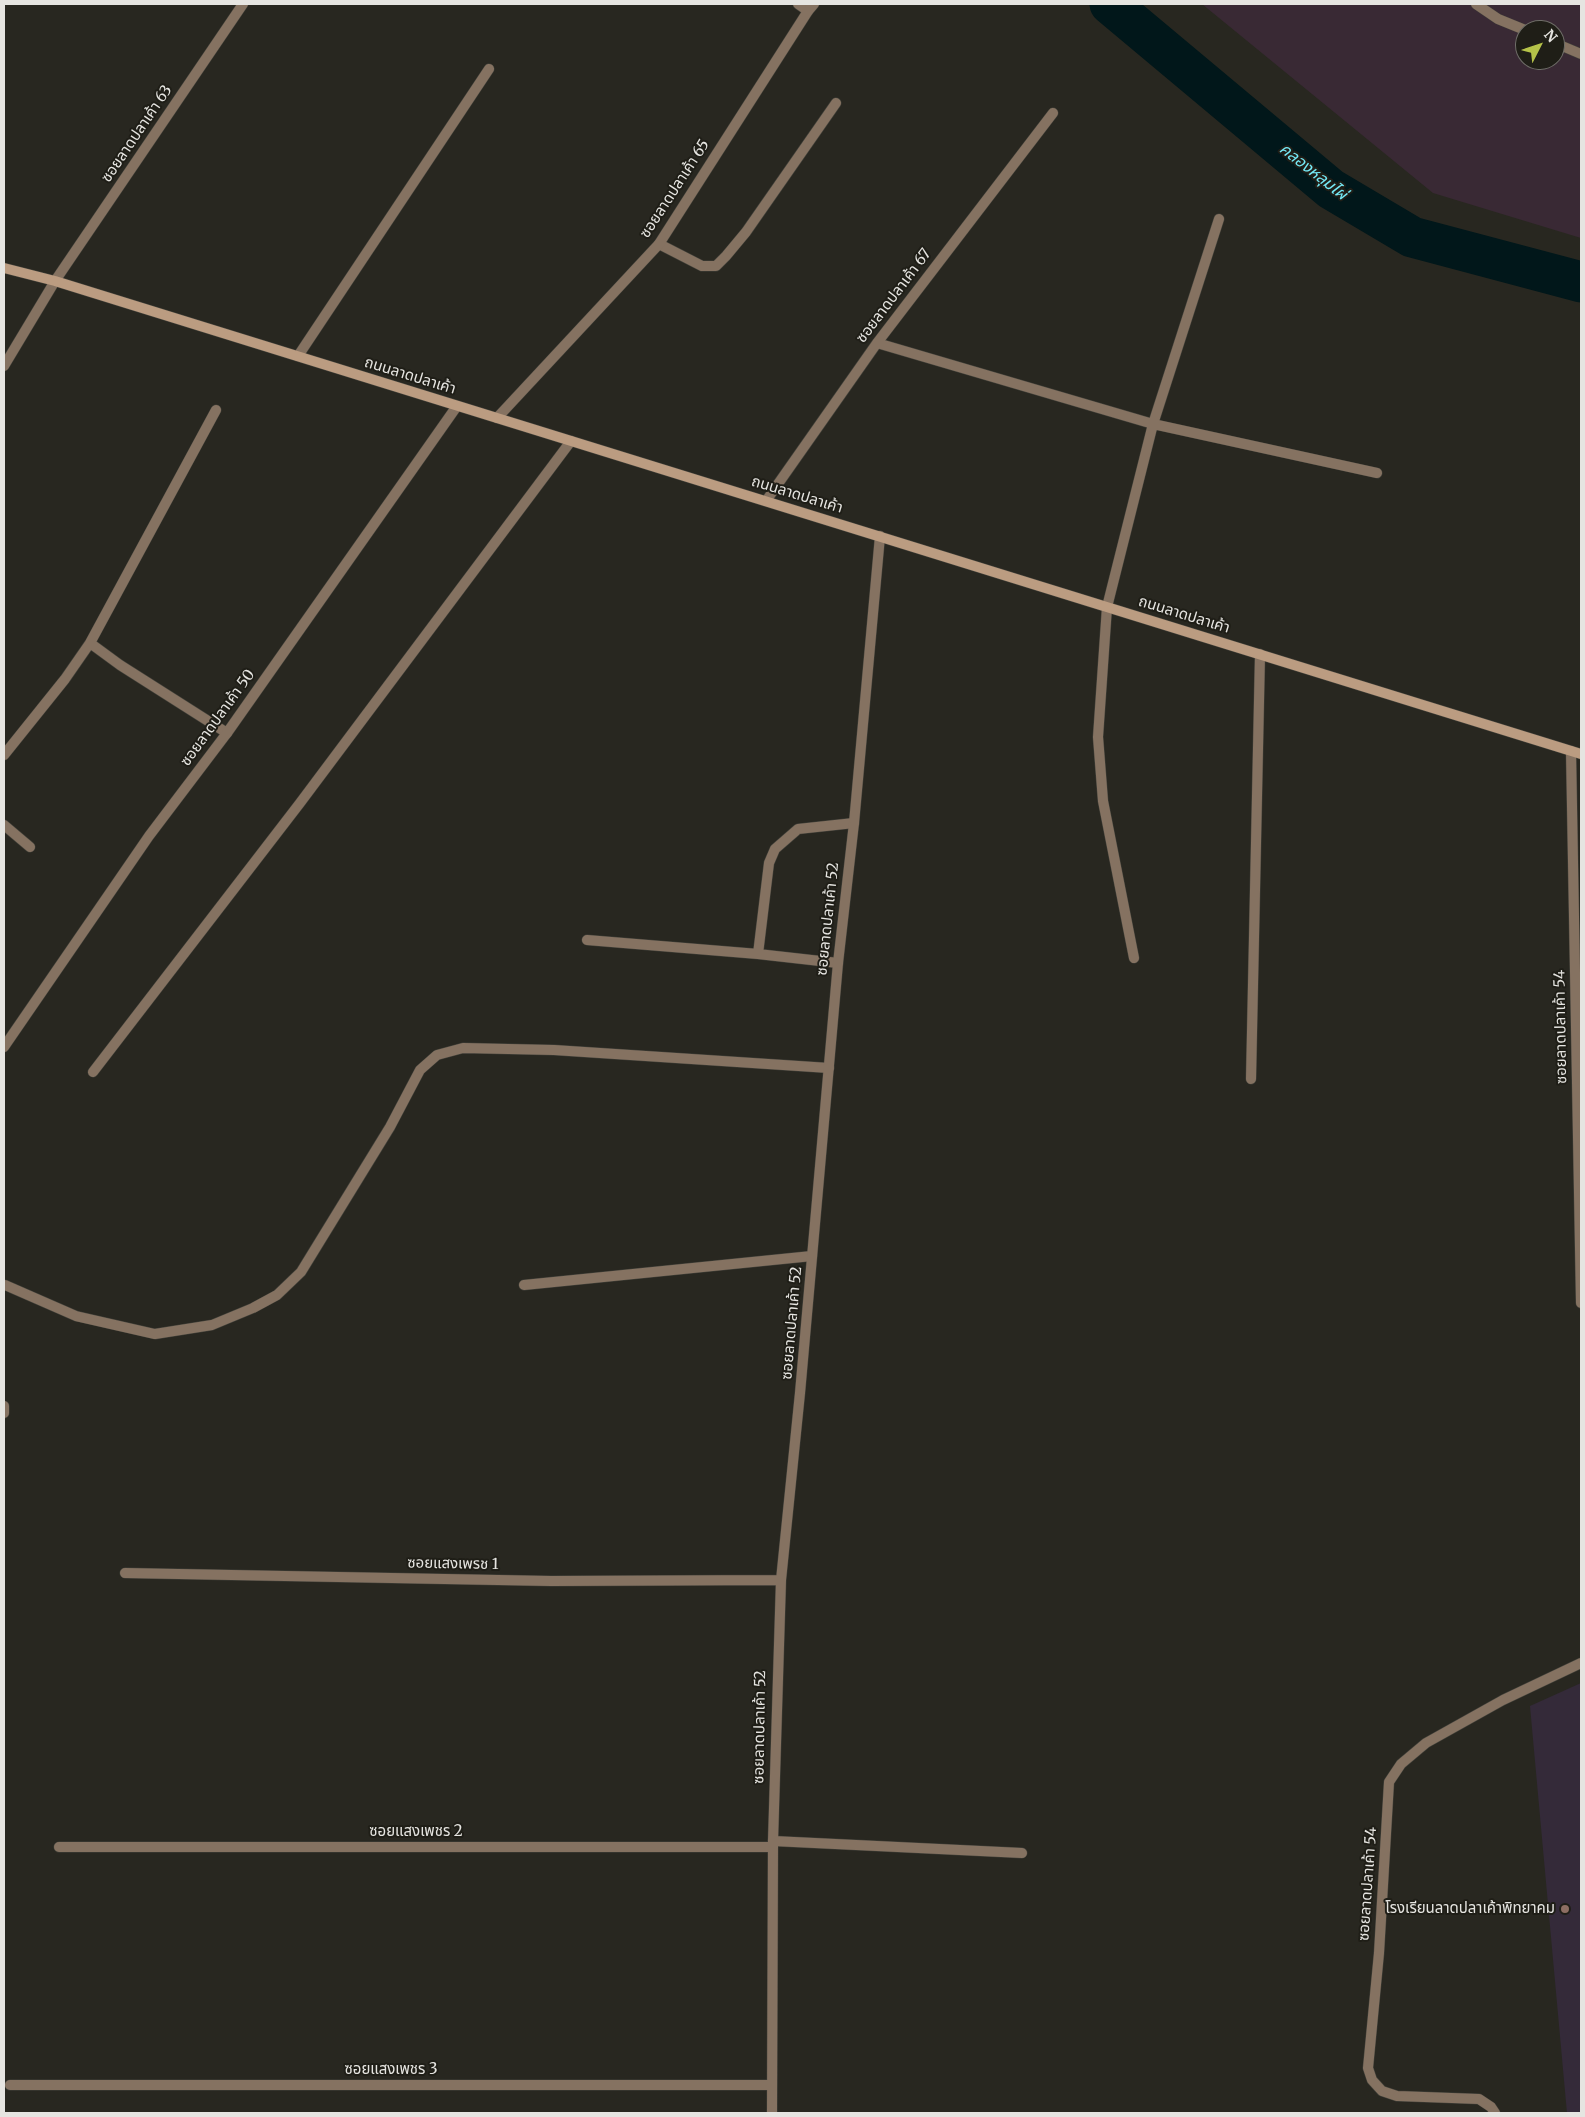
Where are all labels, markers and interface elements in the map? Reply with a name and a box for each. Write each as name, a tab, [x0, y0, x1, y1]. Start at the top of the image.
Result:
north arrow	[1515, 20, 1565, 70]
text: N	[1540, 26, 1561, 46]
street label: ซอยลาดปลาเค้า 63	[98, 82, 176, 186]
street label: ซอยลาดปลาเค้า 65	[636, 136, 714, 242]
water label: คลองหลุมไผ่	[1275, 140, 1351, 204]
street label: ซอยลาดปลาเค้า 67	[853, 245, 935, 347]
street label: ถนนลาดปลาเค้า	[362, 354, 458, 398]
street label: ถนนลาดปลาเค้า	[749, 473, 845, 517]
street label: ถนนลาดปลาเค้า	[1136, 593, 1232, 637]
street label: ซอยลาดปลาเค้า 50	[177, 666, 259, 770]
street label: ซอยลาดปลาเค้า 52	[813, 862, 843, 976]
street label: ซอยลาดปลาเค้า 54	[1551, 970, 1571, 1084]
street label: ซอยลาดปลาเค้า 52	[778, 1266, 806, 1380]
street label: ซอยแสงเพรช 1	[407, 1554, 499, 1574]
street label: ซอยลาดปลาเค้า 52	[750, 1670, 770, 1784]
street label: ซอยแสงเพชร 2	[369, 1823, 463, 1841]
street label: ซอยลาดปลาเค้า 54	[1355, 1826, 1381, 1942]
place label: โรงเรียนลาดปลาเค้าพิทยาคม	[1385, 1900, 1555, 1918]
marker: โรงเรียนลาดปลาเค้าพิทยาคม	[1559, 1903, 1571, 1915]
street label: ซอยแสงเพชร 3	[344, 2061, 438, 2079]

